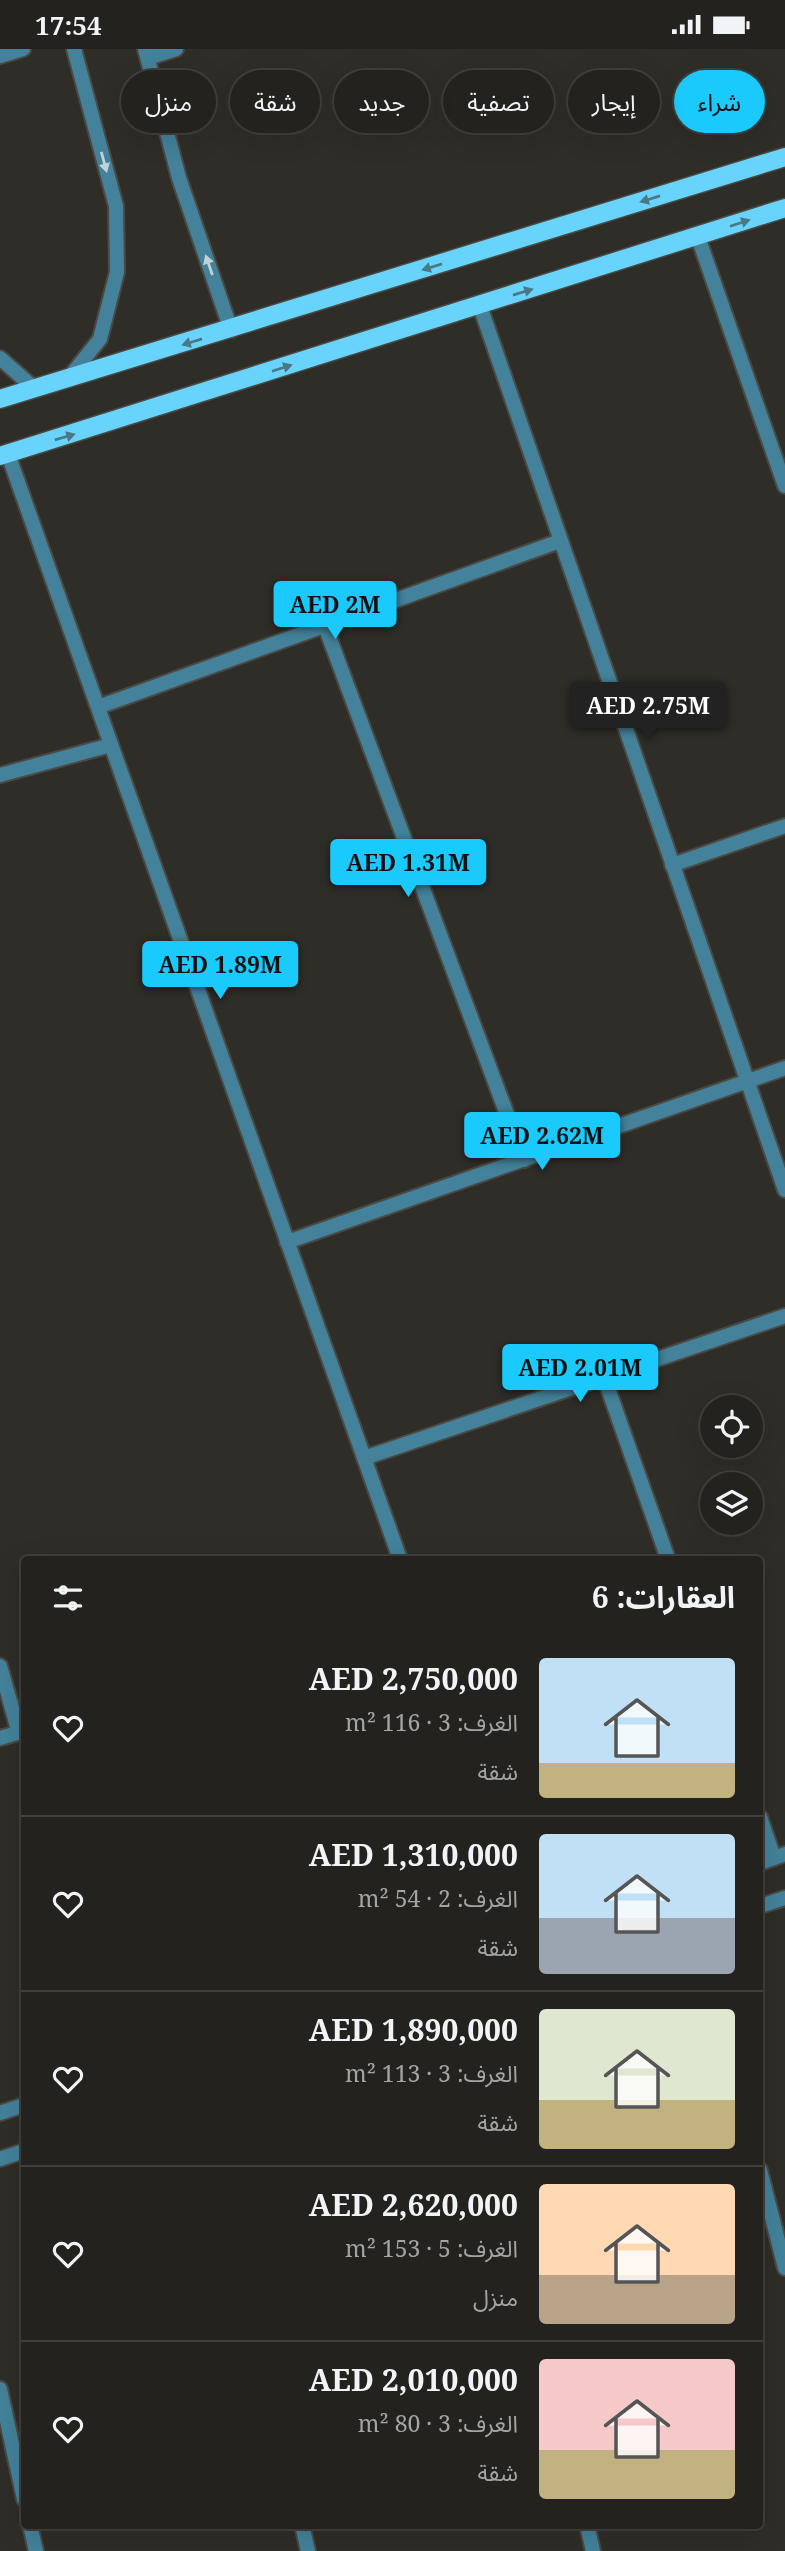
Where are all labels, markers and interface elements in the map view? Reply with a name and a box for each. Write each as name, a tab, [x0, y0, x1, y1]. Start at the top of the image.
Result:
text: 17:54	[35, 7, 102, 43]
chip: منزل	[121, 70, 216, 133]
chip: شقة	[230, 70, 320, 133]
chip: جديد	[334, 70, 429, 133]
chip: تصفية	[443, 70, 554, 133]
chip: إيجار	[568, 70, 660, 133]
chip: شراء	[674, 70, 765, 133]
one-way arrow	[99, 152, 110, 174]
one-way arrow	[639, 195, 660, 205]
one-way arrow	[729, 217, 750, 228]
one-way arrow	[203, 254, 214, 275]
one-way arrow	[422, 262, 443, 273]
one-way arrow	[512, 287, 533, 297]
one-way arrow	[181, 337, 202, 347]
one-way arrow	[272, 363, 293, 373]
one-way arrow	[55, 431, 76, 441]
pin: AED 2M	[278, 581, 392, 641]
text: AED 2M	[290, 588, 380, 620]
pin: AED 2.75M	[568, 683, 728, 742]
text: AED 2.75M	[586, 689, 710, 721]
pin: AED 1.31M	[328, 839, 488, 899]
text: AED 1.31M	[346, 846, 470, 878]
pin: AED 1.89M	[140, 941, 300, 1001]
text: AED 1.89M	[158, 948, 282, 980]
pin: AED 2.62M	[462, 1113, 622, 1172]
text: AED 2.62M	[480, 1119, 604, 1151]
pin: AED 2.01M	[500, 1345, 660, 1404]
text: AED 2.01M	[518, 1351, 642, 1383]
map controls	[700, 1395, 763, 1535]
button: locate	[700, 1395, 763, 1458]
button: layers	[700, 1472, 763, 1535]
text: العقارات: 6	[592, 1576, 735, 1617]
icon: filters	[49, 1579, 87, 1617]
text: AED 2,750,000	[309, 1658, 518, 1699]
icon: home	[595, 1686, 679, 1770]
text: الغرف: 3 · 116 m²	[345, 1706, 518, 1738]
icon: heart	[49, 1709, 87, 1747]
text: شقة	[477, 1755, 518, 1787]
text: AED 1,310,000	[309, 1834, 518, 1875]
icon: home	[595, 1862, 679, 1946]
text: الغرف: 2 · 54 m²	[358, 1882, 518, 1914]
icon: heart	[49, 1885, 87, 1923]
text: شقة	[477, 1931, 518, 1963]
text: AED 1,890,000	[309, 2009, 518, 2050]
icon: home	[595, 2037, 679, 2121]
text: الغرف: 3 · 113 m²	[345, 2057, 518, 2089]
icon: heart	[49, 2060, 87, 2098]
text: شقة	[477, 2106, 518, 2138]
text: AED 2,620,000	[309, 2184, 518, 2225]
icon: home	[595, 2212, 679, 2296]
text: الغرف: 5 · 153 m²	[345, 2232, 518, 2264]
icon: heart	[49, 2235, 87, 2273]
text: منزل	[473, 2281, 518, 2313]
text: AED 2,010,000	[309, 2359, 518, 2400]
icon: home	[595, 2387, 679, 2471]
text: الغرف: 3 · 80 m²	[358, 2407, 518, 2439]
icon: heart	[49, 2410, 87, 2448]
text: شقة	[477, 2456, 518, 2488]

